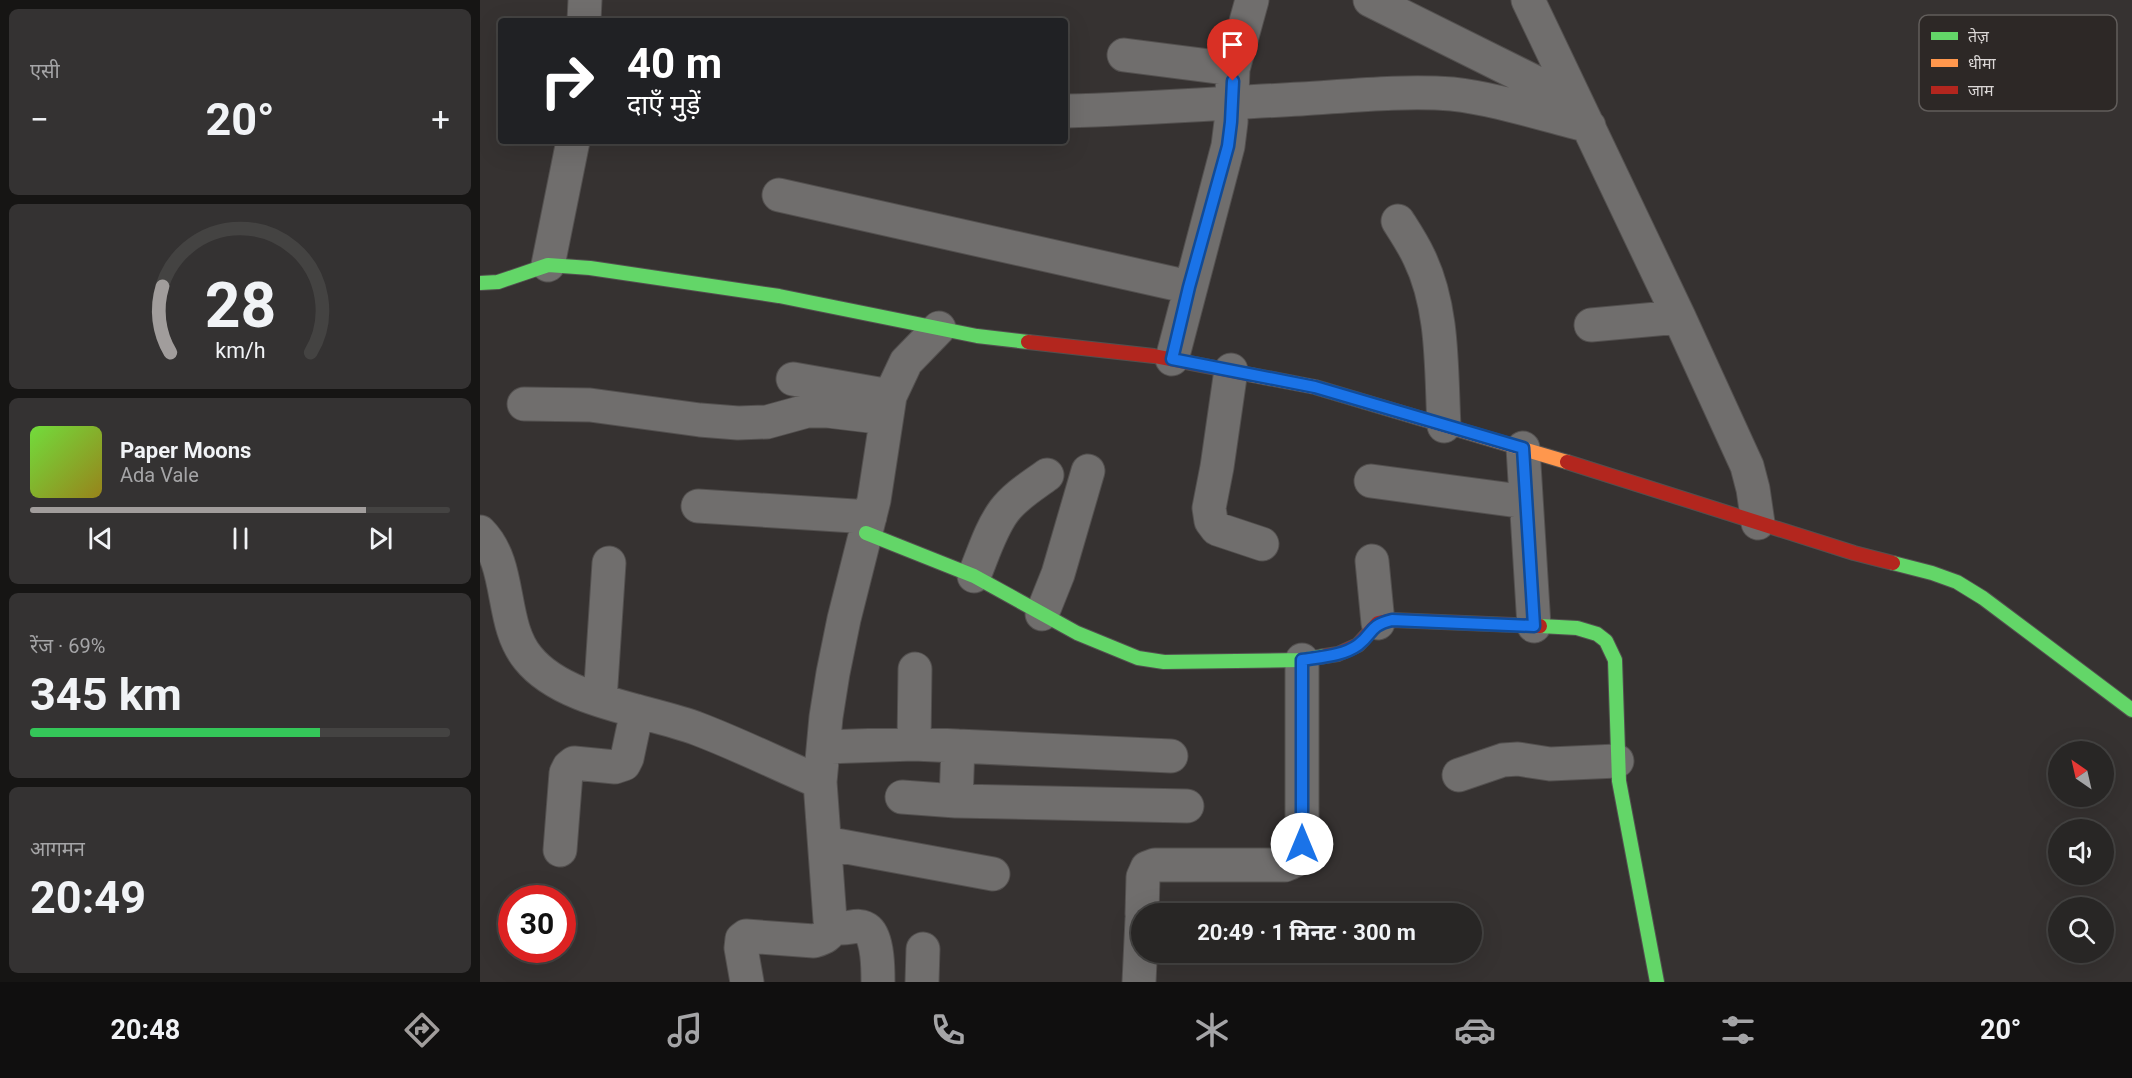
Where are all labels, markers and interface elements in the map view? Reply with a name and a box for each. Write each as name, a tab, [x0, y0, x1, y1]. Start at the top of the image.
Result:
legend	[1919, 15, 2117, 111]
pin	[1207, 19, 1258, 81]
text: तेज़	[1968, 27, 1990, 46]
icon: arrive	[1216, 28, 1249, 61]
text: 40 m	[627, 39, 722, 88]
icon: right	[528, 42, 606, 120]
text: धीमा	[1968, 54, 1997, 73]
text: एसी	[30, 59, 60, 83]
text: जाम	[1968, 81, 1994, 100]
text: दाएँ मुड़ें	[627, 89, 701, 121]
text: 20°	[205, 93, 275, 146]
text: −	[30, 100, 49, 139]
text: +	[431, 100, 450, 139]
text: 28	[204, 270, 276, 343]
text: km/h	[215, 339, 265, 364]
text: Paper Moons	[120, 438, 251, 463]
text: Ada Vale	[120, 463, 199, 487]
icon: previous	[84, 522, 117, 555]
icon: pause	[224, 522, 257, 555]
icon: next	[364, 522, 397, 555]
text: रेंज · 69%	[30, 634, 105, 658]
text: 345 km	[30, 668, 182, 721]
north arrow	[2048, 741, 2114, 807]
map controls	[2048, 741, 2114, 963]
position arrow	[1270, 812, 1334, 876]
button: sound	[2048, 819, 2114, 885]
text: आगमन	[30, 837, 85, 861]
text: 20:49	[30, 871, 146, 924]
speed limit sign: 30	[498, 885, 576, 963]
button: search	[2048, 897, 2114, 963]
text: 20:49 · 1 मिनट · 300 m	[1197, 920, 1416, 945]
icon: directions	[401, 1009, 443, 1051]
icon: music	[664, 1009, 706, 1051]
icon: phone	[927, 1009, 969, 1051]
icon: climate	[1191, 1009, 1233, 1051]
icon: car	[1454, 1009, 1496, 1051]
icon: filters	[1717, 1009, 1759, 1051]
text: 20:48	[111, 1014, 180, 1046]
text: 20°	[1980, 1014, 2021, 1046]

